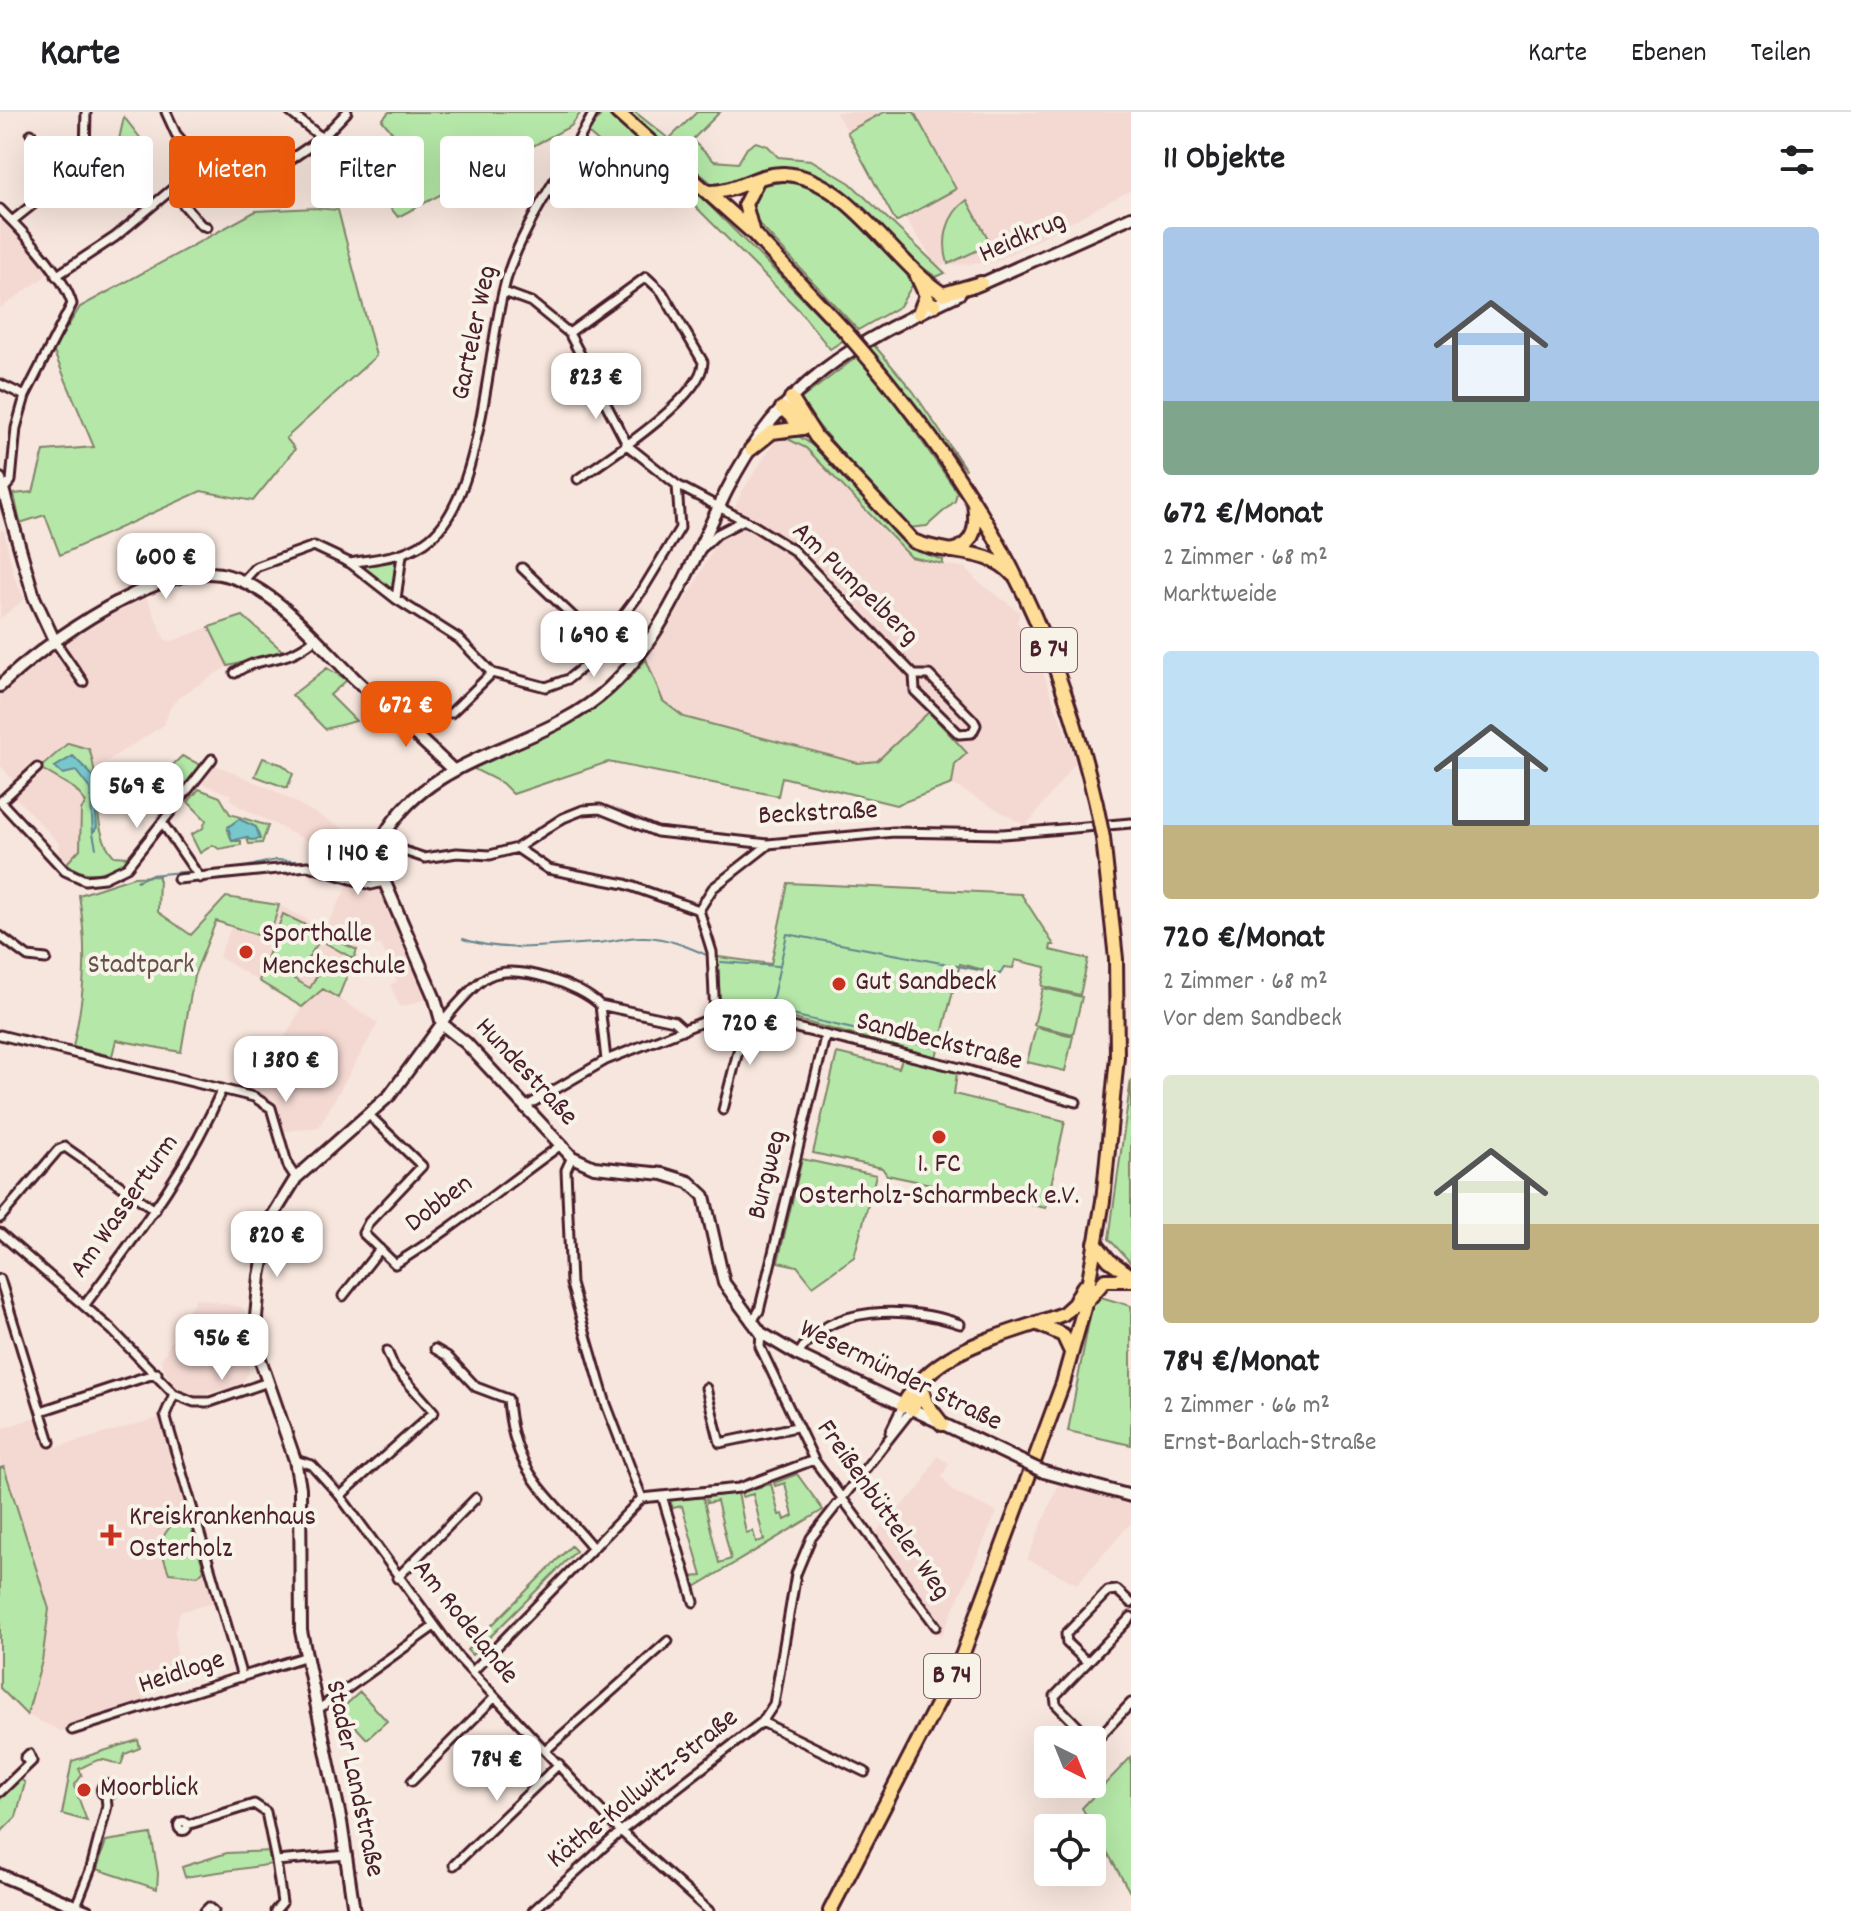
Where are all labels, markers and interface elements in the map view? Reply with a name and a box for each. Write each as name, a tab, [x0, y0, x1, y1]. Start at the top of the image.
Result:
text: Karte	[40, 28, 120, 83]
text: Karte	[1528, 35, 1587, 75]
text: Ebenen	[1631, 35, 1706, 75]
text: Teilen	[1750, 35, 1811, 75]
chip: Kaufen	[24, 136, 153, 208]
chip: Mieten	[169, 136, 295, 208]
chip: Filter	[311, 136, 424, 208]
chip: Neu	[440, 136, 534, 208]
chip: Wohnung	[550, 136, 698, 208]
text: 11 Objekte	[1163, 136, 1285, 185]
icon: filters	[1775, 138, 1819, 182]
street label: Heidkrug	[973, 202, 1073, 276]
street label: Garteler Weg	[442, 262, 510, 404]
icon: home	[1419, 279, 1563, 423]
pin: 823 €	[540, 353, 652, 421]
text: 823 €	[569, 360, 623, 397]
text: 672 €/Monat	[1163, 491, 1323, 540]
street label: Am Pumpelberg	[781, 514, 927, 656]
pin: 600 €	[110, 533, 222, 601]
text: 600 €	[135, 540, 197, 577]
text: 2 Zimmer · 68 m²	[1163, 540, 1328, 577]
text: Marktweide	[1163, 577, 1277, 614]
pin: 1 690 €	[520, 611, 668, 679]
text: 1 690 €	[559, 618, 629, 655]
road number: B 74	[1021, 628, 1077, 672]
pin: 672 €	[350, 681, 462, 749]
text: 672 €	[379, 688, 433, 725]
icon: home	[1419, 703, 1563, 847]
pin: 569 €	[81, 762, 193, 830]
text: 569 €	[108, 769, 166, 806]
street label: Beckstraße	[757, 792, 879, 838]
pin: 1 140 €	[284, 829, 432, 897]
text: 1 140 €	[327, 836, 389, 873]
text: 720 €/Monat	[1163, 915, 1325, 964]
place label: Sporthalle Menckeschule	[262, 916, 406, 988]
marker: Sporthalle Menckeschule	[237, 943, 255, 961]
park label: Stadtpark	[87, 947, 195, 987]
place label: Gut Sandbeck	[855, 964, 997, 1004]
text: 2 Zimmer · 68 m²	[1163, 964, 1328, 1001]
marker: Gut Sandbeck	[830, 975, 848, 993]
pin: 720 €	[694, 999, 806, 1067]
text: Vor dem Sandbeck	[1163, 1001, 1342, 1038]
street label: Sandbeckstraße	[852, 1003, 1026, 1083]
text: 720 €	[722, 1006, 778, 1043]
street label: Hundestraße	[464, 1010, 586, 1136]
pin: 1 380 €	[212, 1036, 360, 1104]
text: 1 380 €	[252, 1043, 320, 1080]
street label: Burgweg	[739, 1126, 799, 1224]
street label: Am Wasserturm	[61, 1127, 191, 1287]
icon: home	[1419, 1127, 1563, 1271]
marker: 1. FC Osterholz-Scharmbeck e.V.	[930, 1128, 948, 1146]
place label: 1. FC Osterholz-Scharmbeck e.V.	[799, 1146, 1079, 1218]
street label: Dobben	[397, 1166, 483, 1244]
pin: 820 €	[221, 1211, 333, 1279]
text: 820 €	[249, 1218, 305, 1255]
street label: Wesermünder Straße	[792, 1311, 1008, 1443]
pin: 956 €	[166, 1314, 278, 1382]
text: 956 €	[193, 1321, 251, 1358]
text: 784 €/Monat	[1163, 1339, 1319, 1388]
text: 2 Zimmer · 66 m²	[1163, 1388, 1330, 1425]
street label: Freißenbütteler Weg	[805, 1412, 959, 1610]
text: Ernst-Barlach-Straße	[1163, 1425, 1376, 1462]
place label: Kreiskrankenhaus Osterholz	[129, 1499, 316, 1571]
marker: Kreiskrankenhaus Osterholz	[100, 1524, 122, 1546]
street label: Am Rodelande	[401, 1552, 527, 1694]
street label: Heidloge	[134, 1641, 230, 1707]
road number: B 74	[924, 1654, 980, 1698]
street label: Stader Landstraße	[313, 1677, 393, 1881]
street label: Käthe-Kollwitz-Straße	[540, 1700, 748, 1880]
north arrow	[1034, 1726, 1106, 1798]
map controls	[1034, 1726, 1106, 1886]
pin: 784 €	[441, 1735, 553, 1803]
text: 784 €	[471, 1742, 523, 1779]
place label: Moorblick	[100, 1770, 198, 1810]
marker: Moorblick	[75, 1781, 93, 1799]
button: locate	[1034, 1814, 1106, 1886]

